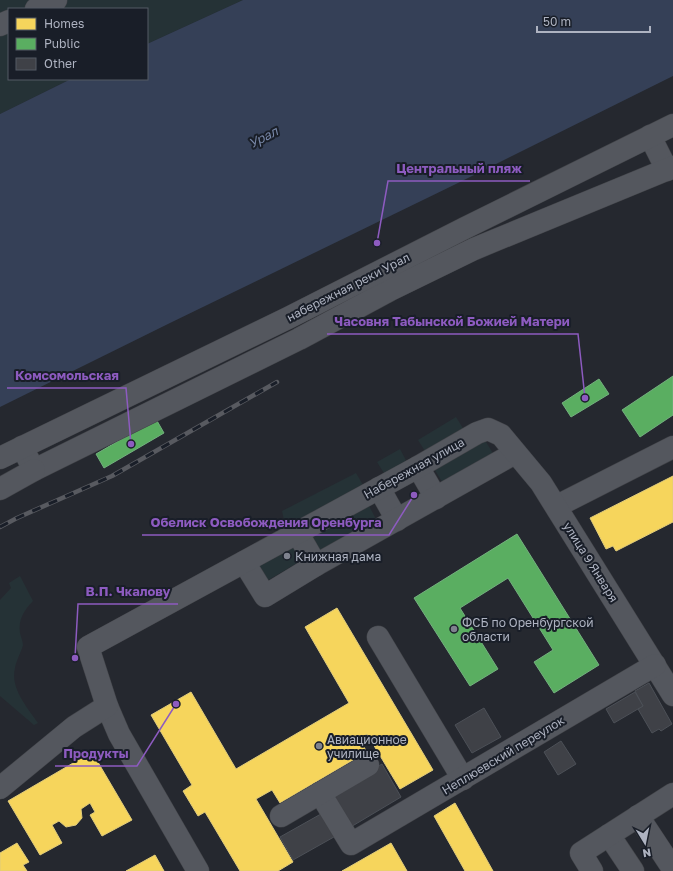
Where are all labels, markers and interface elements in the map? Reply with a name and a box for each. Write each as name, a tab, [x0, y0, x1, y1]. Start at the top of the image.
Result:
legend	[8, 8, 148, 80]
scale bar	[537, 8, 650, 34]
text: 50 m	[543, 14, 571, 29]
text: Homes	[44, 16, 84, 31]
text: Public	[44, 36, 81, 51]
text: Other	[44, 56, 77, 71]
water label: Урал	[245, 122, 282, 151]
callout: Центральный пляж	[388, 156, 530, 181]
text: Центральный пляж	[396, 160, 522, 176]
street label: набережная реки Урал	[284, 249, 412, 325]
callout: Часовня Табынской Божией Матери	[327, 309, 578, 334]
text: Часовня Табынской Божией Матери	[334, 313, 570, 329]
callout: Комсомольская	[7, 363, 126, 388]
text: Комсомольская	[15, 367, 119, 383]
street label: Набережная улица	[361, 434, 467, 502]
callout: Обелиск Освобождения Оренбурга	[142, 510, 389, 535]
text: Обелиск Освобождения Оренбурга	[150, 514, 382, 530]
street label: улица 9 Января	[560, 519, 622, 605]
place label: Книжная дама	[295, 549, 381, 564]
marker: Книжная дама	[282, 551, 292, 561]
callout: В.П. Чкалову	[78, 579, 178, 604]
text: В.П. Чкалову	[86, 583, 171, 599]
place label: ФСБ по Оренбургской области	[462, 615, 594, 644]
marker: ФСБ по Оренбургской области	[449, 624, 459, 634]
street label: Неплюевский переулок	[439, 712, 567, 798]
place label: Авиационное училище	[327, 732, 407, 761]
callout: Продукты	[55, 741, 137, 766]
marker: Авиационное училище	[314, 741, 324, 751]
text: Продукты	[63, 745, 129, 761]
north arrow	[625, 823, 665, 863]
text: N	[642, 846, 652, 860]

